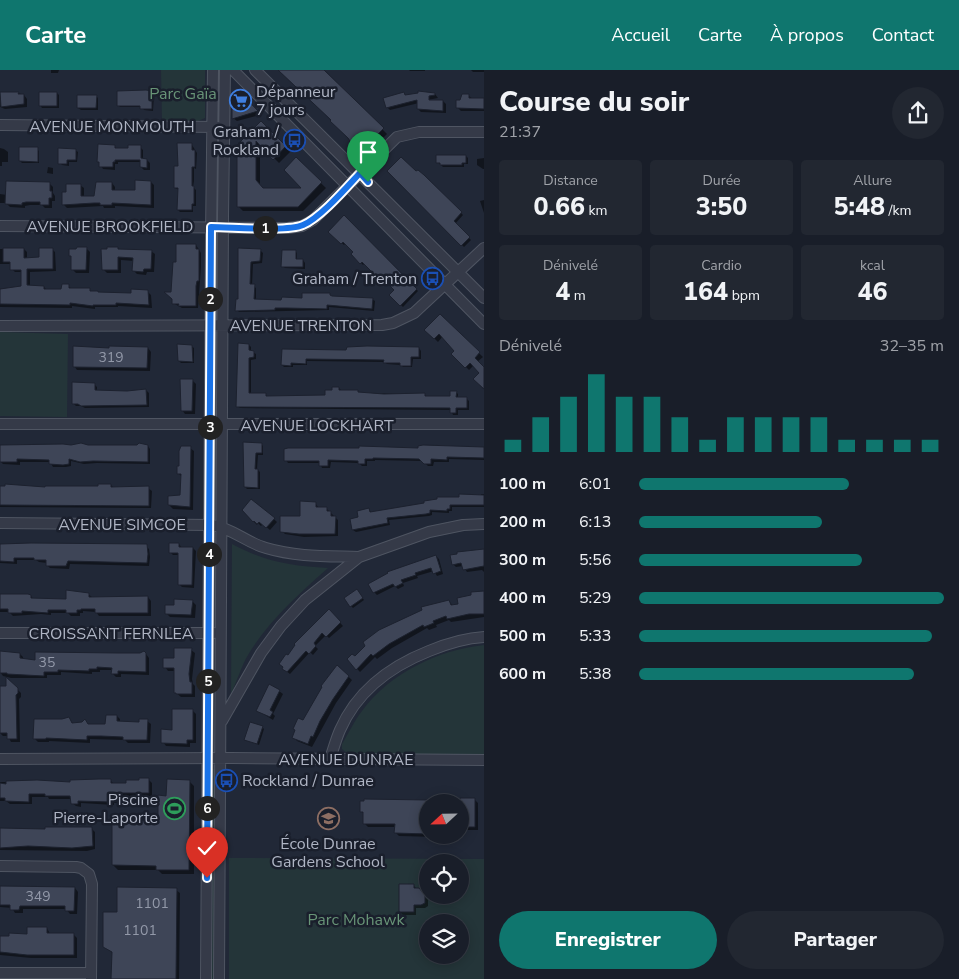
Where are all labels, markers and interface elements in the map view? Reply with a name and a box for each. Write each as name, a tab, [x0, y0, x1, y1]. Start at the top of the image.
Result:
text: Carte	[25, 19, 86, 51]
text: Accueil	[611, 23, 670, 47]
text: Carte	[698, 23, 742, 47]
text: À propos	[770, 23, 844, 47]
text: Contact	[872, 23, 934, 47]
place label: Dépanneur 7 jours	[256, 81, 336, 121]
park label: Parc Gaïa	[149, 83, 217, 105]
text: Course du soir	[499, 83, 689, 121]
button: share	[892, 87, 944, 139]
supermarket icon: Dépanneur 7 jours	[228, 88, 252, 112]
street label: AVENUE MONMOUTH	[29, 116, 195, 138]
place label: Graham / Rockland	[213, 121, 279, 161]
text: 21:37	[499, 121, 541, 143]
bus stop icon: Graham / Rockland	[283, 128, 307, 152]
pin	[347, 131, 389, 182]
icon: arrive	[354, 138, 382, 166]
text: Distance	[543, 171, 598, 190]
text: Durée	[702, 171, 741, 190]
text: Allure	[853, 171, 892, 190]
text: 0.66	[533, 190, 585, 224]
text: 3:50	[696, 190, 747, 224]
text: 5:48	[833, 190, 885, 224]
text: km	[585, 201, 608, 220]
text: /km	[885, 201, 912, 220]
street label: AVENUE BROOKFIELD	[27, 216, 193, 238]
pin: 1	[252, 216, 278, 240]
text: 1	[261, 219, 270, 238]
text: Dénivelé	[543, 256, 598, 275]
text: Cardio	[701, 256, 742, 275]
text: kcal	[860, 256, 885, 275]
bus stop icon: Graham / Trenton	[421, 266, 445, 290]
place label: Graham / Trenton	[292, 268, 417, 290]
text: 4	[555, 275, 570, 309]
text: 164	[683, 275, 728, 309]
text: 46	[857, 275, 888, 309]
pin: 2	[198, 286, 222, 312]
text: m	[570, 286, 586, 305]
text: bpm	[728, 286, 760, 305]
text: 2	[206, 290, 215, 309]
street label: AVENUE TRENTON	[230, 315, 372, 337]
text: Dénivelé	[499, 335, 562, 357]
text: 32–35 m	[880, 335, 944, 357]
house number: 319	[98, 348, 124, 367]
pin: 3	[198, 414, 222, 440]
street label: AVENUE LOCKHART	[240, 415, 394, 437]
text: 3	[206, 418, 215, 437]
text: 100 m	[499, 473, 546, 495]
text: 6:01	[579, 473, 611, 495]
text: 200 m	[499, 511, 546, 533]
text: 6:13	[579, 511, 611, 533]
street label: AVENUE SIMCOE	[58, 514, 186, 536]
pin: 4	[196, 542, 222, 566]
text: 4	[205, 545, 214, 564]
text: 300 m	[499, 549, 546, 571]
text: 5:56	[579, 549, 611, 571]
text: 400 m	[499, 587, 546, 609]
text: 5:29	[579, 587, 611, 609]
street label: CROISSANT FERNLEA	[29, 623, 194, 645]
text: 500 m	[499, 625, 546, 647]
text: 5:33	[579, 625, 611, 647]
house number: 35	[39, 653, 55, 672]
text: 600 m	[499, 663, 546, 685]
text: 5:38	[579, 663, 611, 685]
pin: 5	[196, 668, 220, 694]
text: 5	[204, 672, 213, 691]
street label: AVENUE DUNRAE	[279, 749, 413, 771]
bus stop icon: Rockland / Dunrae	[214, 768, 238, 792]
place label: Rockland / Dunrae	[242, 770, 374, 792]
place label: Piscine Pierre-Laporte	[53, 789, 158, 829]
north arrow	[419, 794, 469, 844]
map controls	[419, 794, 469, 964]
sports icon: Piscine Pierre-Laporte	[162, 796, 186, 820]
pin: 6	[194, 796, 220, 820]
text: 6	[203, 799, 212, 818]
school or university icon: École Dunrae Gardens School	[316, 807, 340, 831]
pin	[186, 827, 228, 878]
place label: École Dunrae Gardens School	[271, 833, 385, 873]
icon: check	[193, 834, 221, 862]
button: locate	[419, 854, 469, 904]
house number: 349	[25, 887, 51, 906]
house number: 1101	[135, 894, 169, 913]
park label: Parc Mohawk	[308, 909, 405, 931]
button: Enregistrer	[499, 911, 717, 969]
button: Partager	[727, 911, 944, 969]
button: layers	[419, 914, 469, 964]
house number: 1101	[123, 921, 157, 940]

